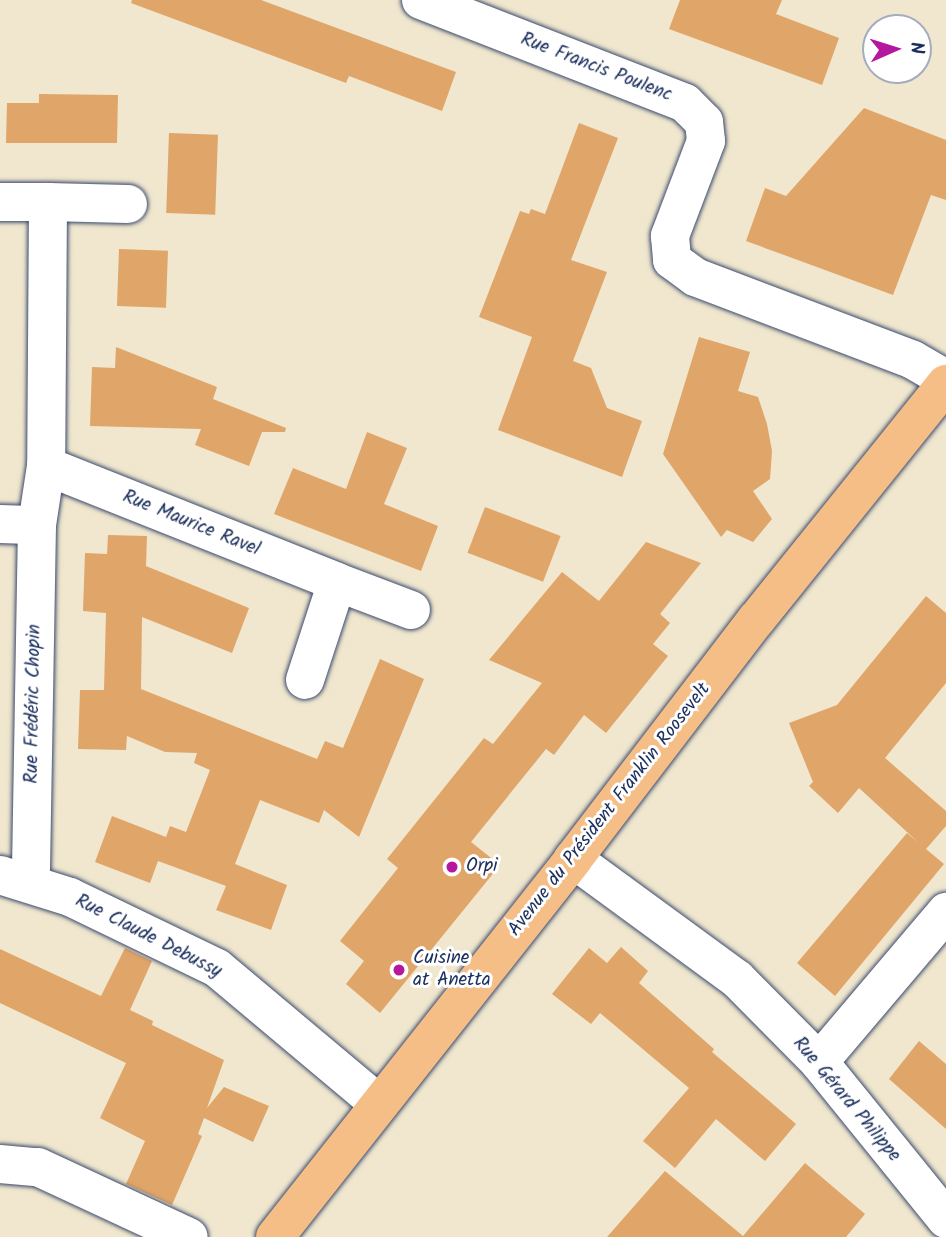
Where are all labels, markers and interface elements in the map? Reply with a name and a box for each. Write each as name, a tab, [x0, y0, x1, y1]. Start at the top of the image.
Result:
north arrow	[862, 14, 932, 84]
street label: Rue Francis Poulenc	[517, 29, 675, 107]
text: N	[901, 41, 931, 55]
street label: Rue Maurice Ravel	[119, 486, 263, 562]
street label: Rue Frédéric Chopin	[21, 624, 47, 784]
street label: Avenue du Président Franklin Roosevelt	[504, 679, 716, 941]
place label: Orpi	[466, 856, 498, 878]
marker: Orpi	[444, 859, 460, 875]
street label: Rue Claude Debussy	[71, 890, 225, 984]
place label: Cuisine at Anetta	[413, 948, 491, 992]
marker: Cuisine at Anetta	[391, 962, 407, 978]
street label: Rue Gérard Philippe	[787, 1033, 905, 1167]

